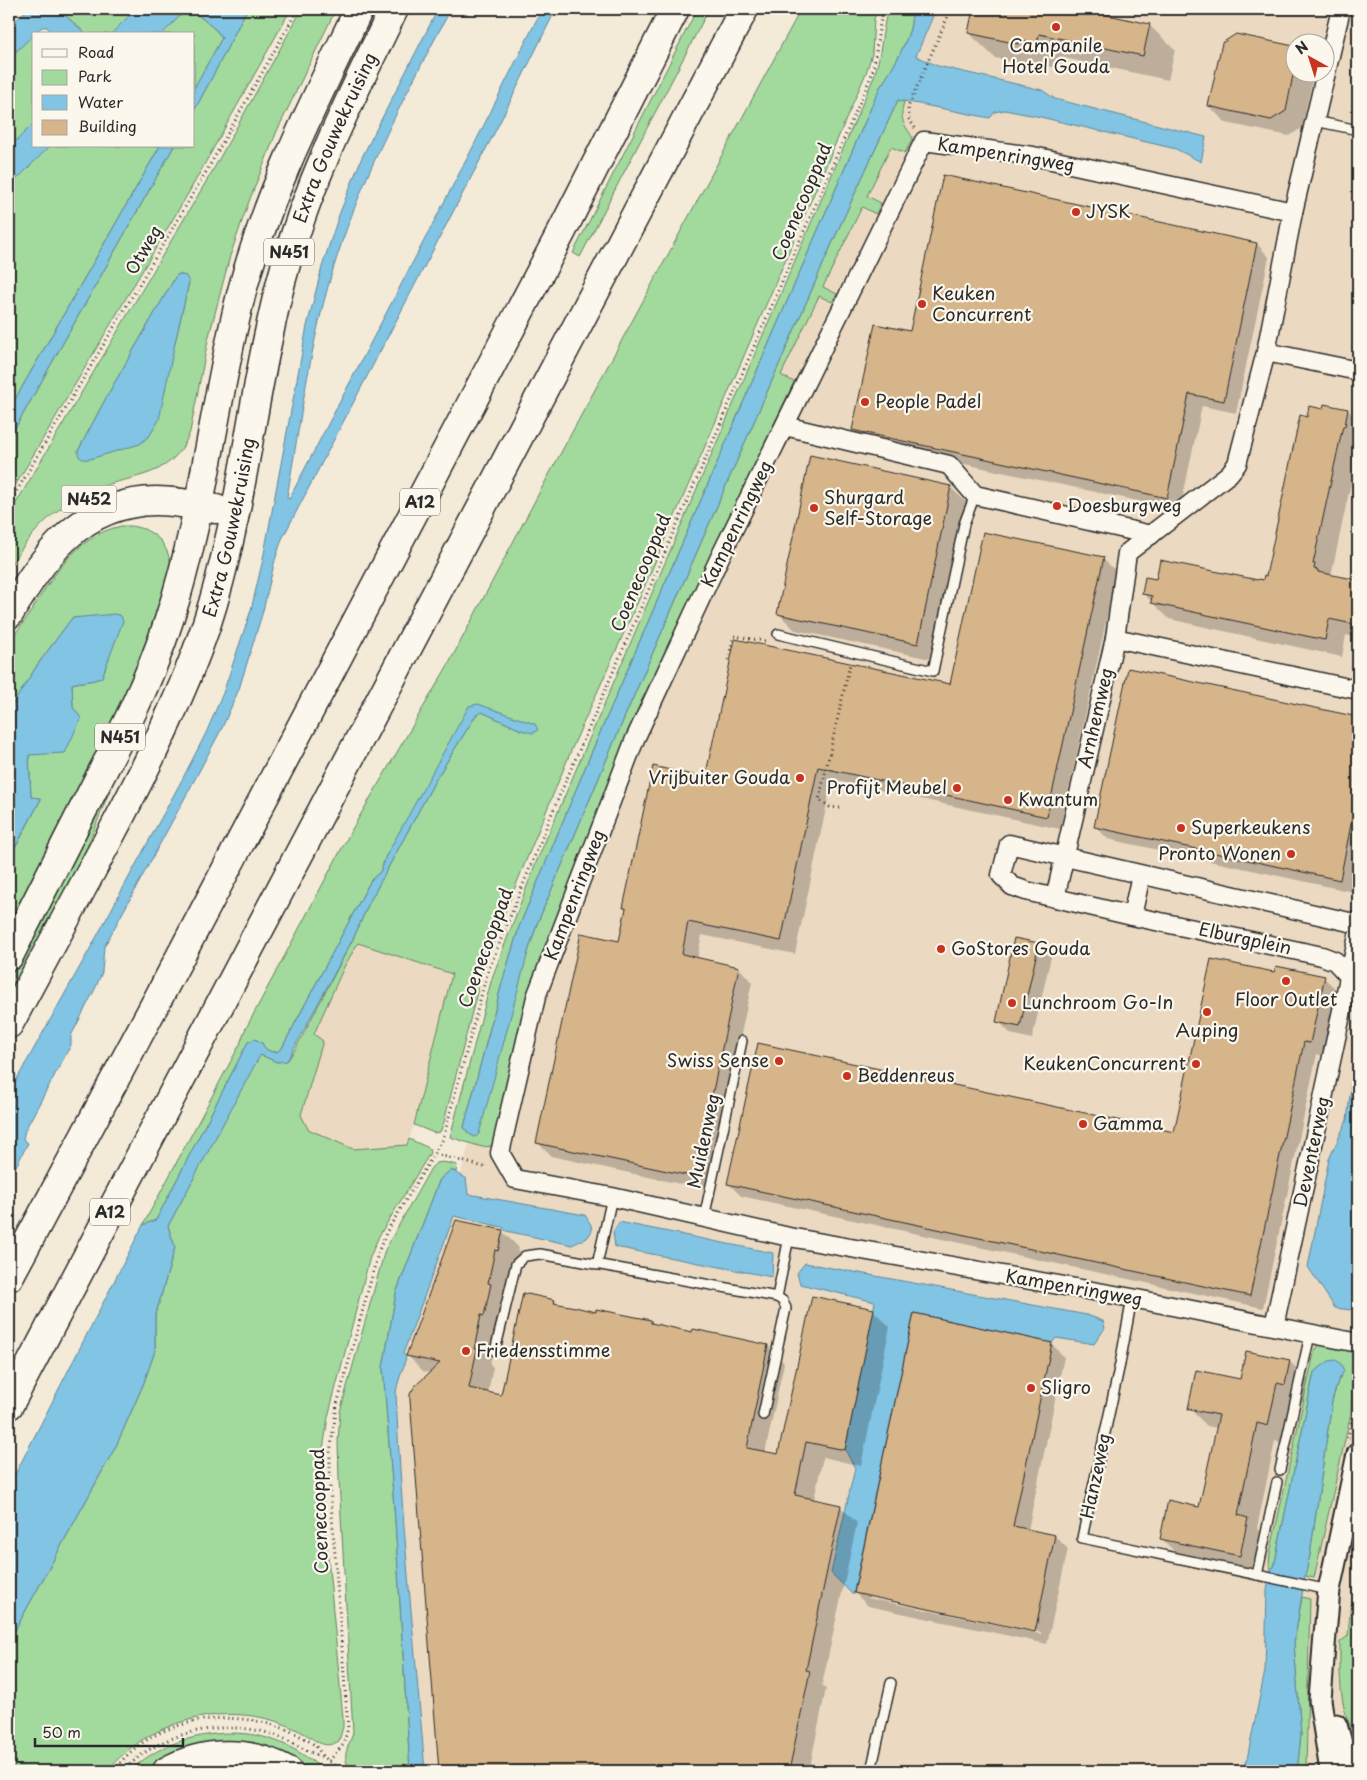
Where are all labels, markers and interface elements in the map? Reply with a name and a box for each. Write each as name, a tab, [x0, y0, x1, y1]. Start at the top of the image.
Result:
marker: Campanile Hotel Gouda	[1050, 21, 1062, 33]
place label: Campanile Hotel Gouda	[1002, 31, 1110, 79]
legend	[32, 32, 195, 148]
north arrow	[1284, 32, 1334, 82]
text: N	[1291, 36, 1312, 59]
text: Road	[78, 40, 114, 63]
street label: Extra Gouwekruising	[285, 48, 383, 226]
text: Park	[78, 64, 112, 87]
text: Water	[78, 90, 123, 113]
text: Building	[78, 114, 137, 137]
street label: Kampenringweg	[936, 129, 1077, 178]
street label: Coenecooppad	[764, 138, 838, 265]
place label: JYSK	[1086, 197, 1131, 224]
marker: JYSK	[1070, 206, 1082, 218]
street label: Otweg	[117, 219, 168, 279]
road number: N451	[264, 238, 314, 266]
place label: Keuken Concurrent	[932, 279, 1031, 327]
marker: Keuken Concurrent	[916, 298, 928, 310]
place label: People Padel	[875, 387, 981, 414]
marker: People Padel	[859, 396, 871, 408]
street label: Extra Gouwekruising	[195, 435, 261, 620]
street label: Kampenringweg	[693, 455, 778, 592]
place label: Shurgard Self-Storage	[824, 483, 932, 531]
road number: N452	[62, 486, 116, 512]
road number: A12	[400, 488, 440, 516]
place label: Doesburgweg	[1067, 491, 1182, 518]
marker: Doesburgweg	[1051, 500, 1063, 512]
marker: Shurgard Self-Storage	[808, 502, 820, 514]
street label: Coenecooppad	[603, 509, 677, 636]
street label: Arnhemweg	[1070, 665, 1119, 771]
road number: N451	[95, 724, 145, 750]
place label: Vrijbuiter Gouda	[648, 763, 790, 790]
marker: Vrijbuiter Gouda	[794, 772, 806, 784]
place label: Profijt Meubel	[827, 773, 947, 800]
marker: Profijt Meubel	[951, 782, 963, 794]
place label: Kwantum	[1018, 785, 1098, 812]
marker: Kwantum	[1002, 794, 1014, 806]
place label: Superkeukens	[1191, 813, 1310, 840]
marker: Superkeukens	[1175, 822, 1187, 834]
street label: Kampenringweg	[536, 825, 611, 964]
place label: Pronto Wonen	[1158, 839, 1281, 866]
marker: Pronto Wonen	[1285, 848, 1297, 860]
street label: Coenecooppad	[450, 884, 519, 1011]
street label: Elburgplein	[1196, 915, 1294, 961]
place label: GoStores Gouda	[951, 934, 1090, 961]
marker: GoStores Gouda	[935, 943, 947, 955]
marker: Floor Outlet	[1280, 975, 1292, 987]
place label: Floor Outlet	[1235, 985, 1337, 1012]
place label: Lunchroom Go-In	[1022, 988, 1173, 1015]
marker: Lunchroom Go-In	[1006, 997, 1018, 1009]
marker: Auping	[1201, 1006, 1213, 1018]
place label: Auping	[1176, 1016, 1238, 1043]
place label: Swiss Sense	[667, 1046, 769, 1073]
place label: KeukenConcurrent	[1023, 1049, 1186, 1076]
marker: Swiss Sense	[773, 1055, 785, 1067]
marker: KeukenConcurrent	[1190, 1058, 1202, 1070]
place label: Beddenreus	[857, 1061, 955, 1088]
marker: Beddenreus	[841, 1070, 853, 1082]
street label: Muidenweg	[679, 1091, 726, 1191]
street label: Deventerweg	[1286, 1094, 1336, 1210]
place label: Gamma	[1093, 1109, 1164, 1136]
marker: Gamma	[1077, 1118, 1089, 1130]
road number: A12	[90, 1198, 130, 1226]
street label: Kampenringweg	[1004, 1261, 1145, 1312]
place label: Friedensstimme	[476, 1336, 610, 1363]
marker: Friedensstimme	[460, 1345, 472, 1357]
place label: Sligro	[1041, 1373, 1091, 1400]
marker: Sligro	[1025, 1382, 1037, 1394]
street label: Hanzeweg	[1072, 1430, 1117, 1521]
street label: Coenecooppad	[303, 1448, 334, 1574]
scale bar	[35, 1715, 182, 1747]
text: 50 m	[42, 1720, 81, 1743]

